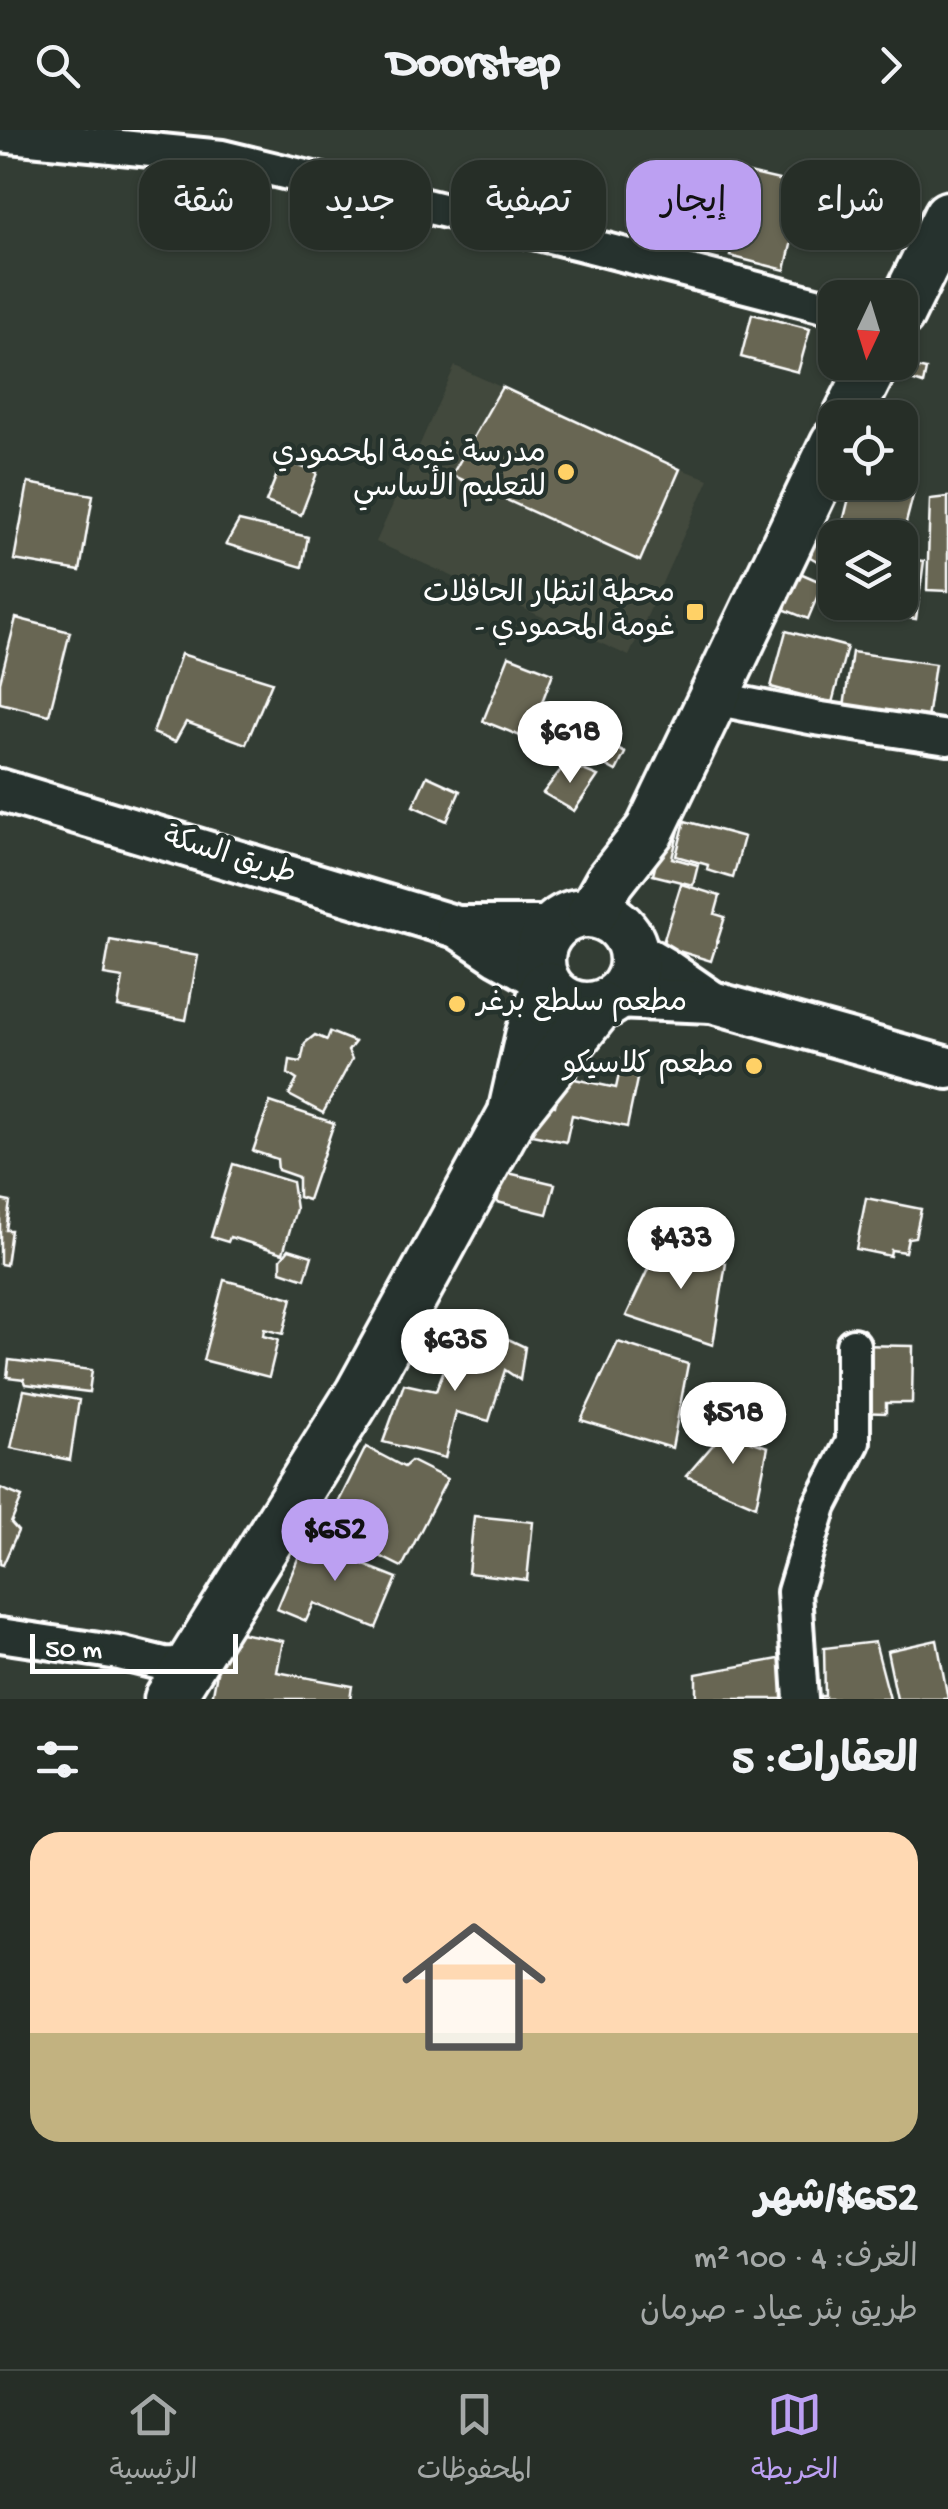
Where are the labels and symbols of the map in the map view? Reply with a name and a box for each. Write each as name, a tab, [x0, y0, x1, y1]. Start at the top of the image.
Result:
north arrow	[818, 280, 918, 380]
place label: مدرسة غومة المحمودي للتعليم الأساسي	[272, 438, 546, 511]
marker: مدرسة غومة المحمودي للتعليم الأساسي	[555, 461, 577, 483]
place label: محطة انتظار الحافلات - غومة المحمودي	[423, 578, 675, 647]
marker: محطة انتظار الحافلات - غومة المحمودي	[684, 601, 706, 623]
pin: $618	[511, 701, 629, 786]
street label: طريق السكة	[158, 821, 300, 895]
place label: مطعم سلطع برغر	[474, 987, 687, 1022]
marker: مطعم سلطع برغر	[446, 993, 468, 1015]
place label: مطعم كلاسيكو	[560, 1049, 734, 1084]
marker: مطعم كلاسيكو	[743, 1055, 765, 1077]
pin: $433	[622, 1207, 740, 1292]
pin: $635	[396, 1309, 514, 1394]
pin: $518	[674, 1382, 792, 1467]
pin: $652	[276, 1499, 394, 1584]
scale bar	[30, 1629, 238, 1674]

